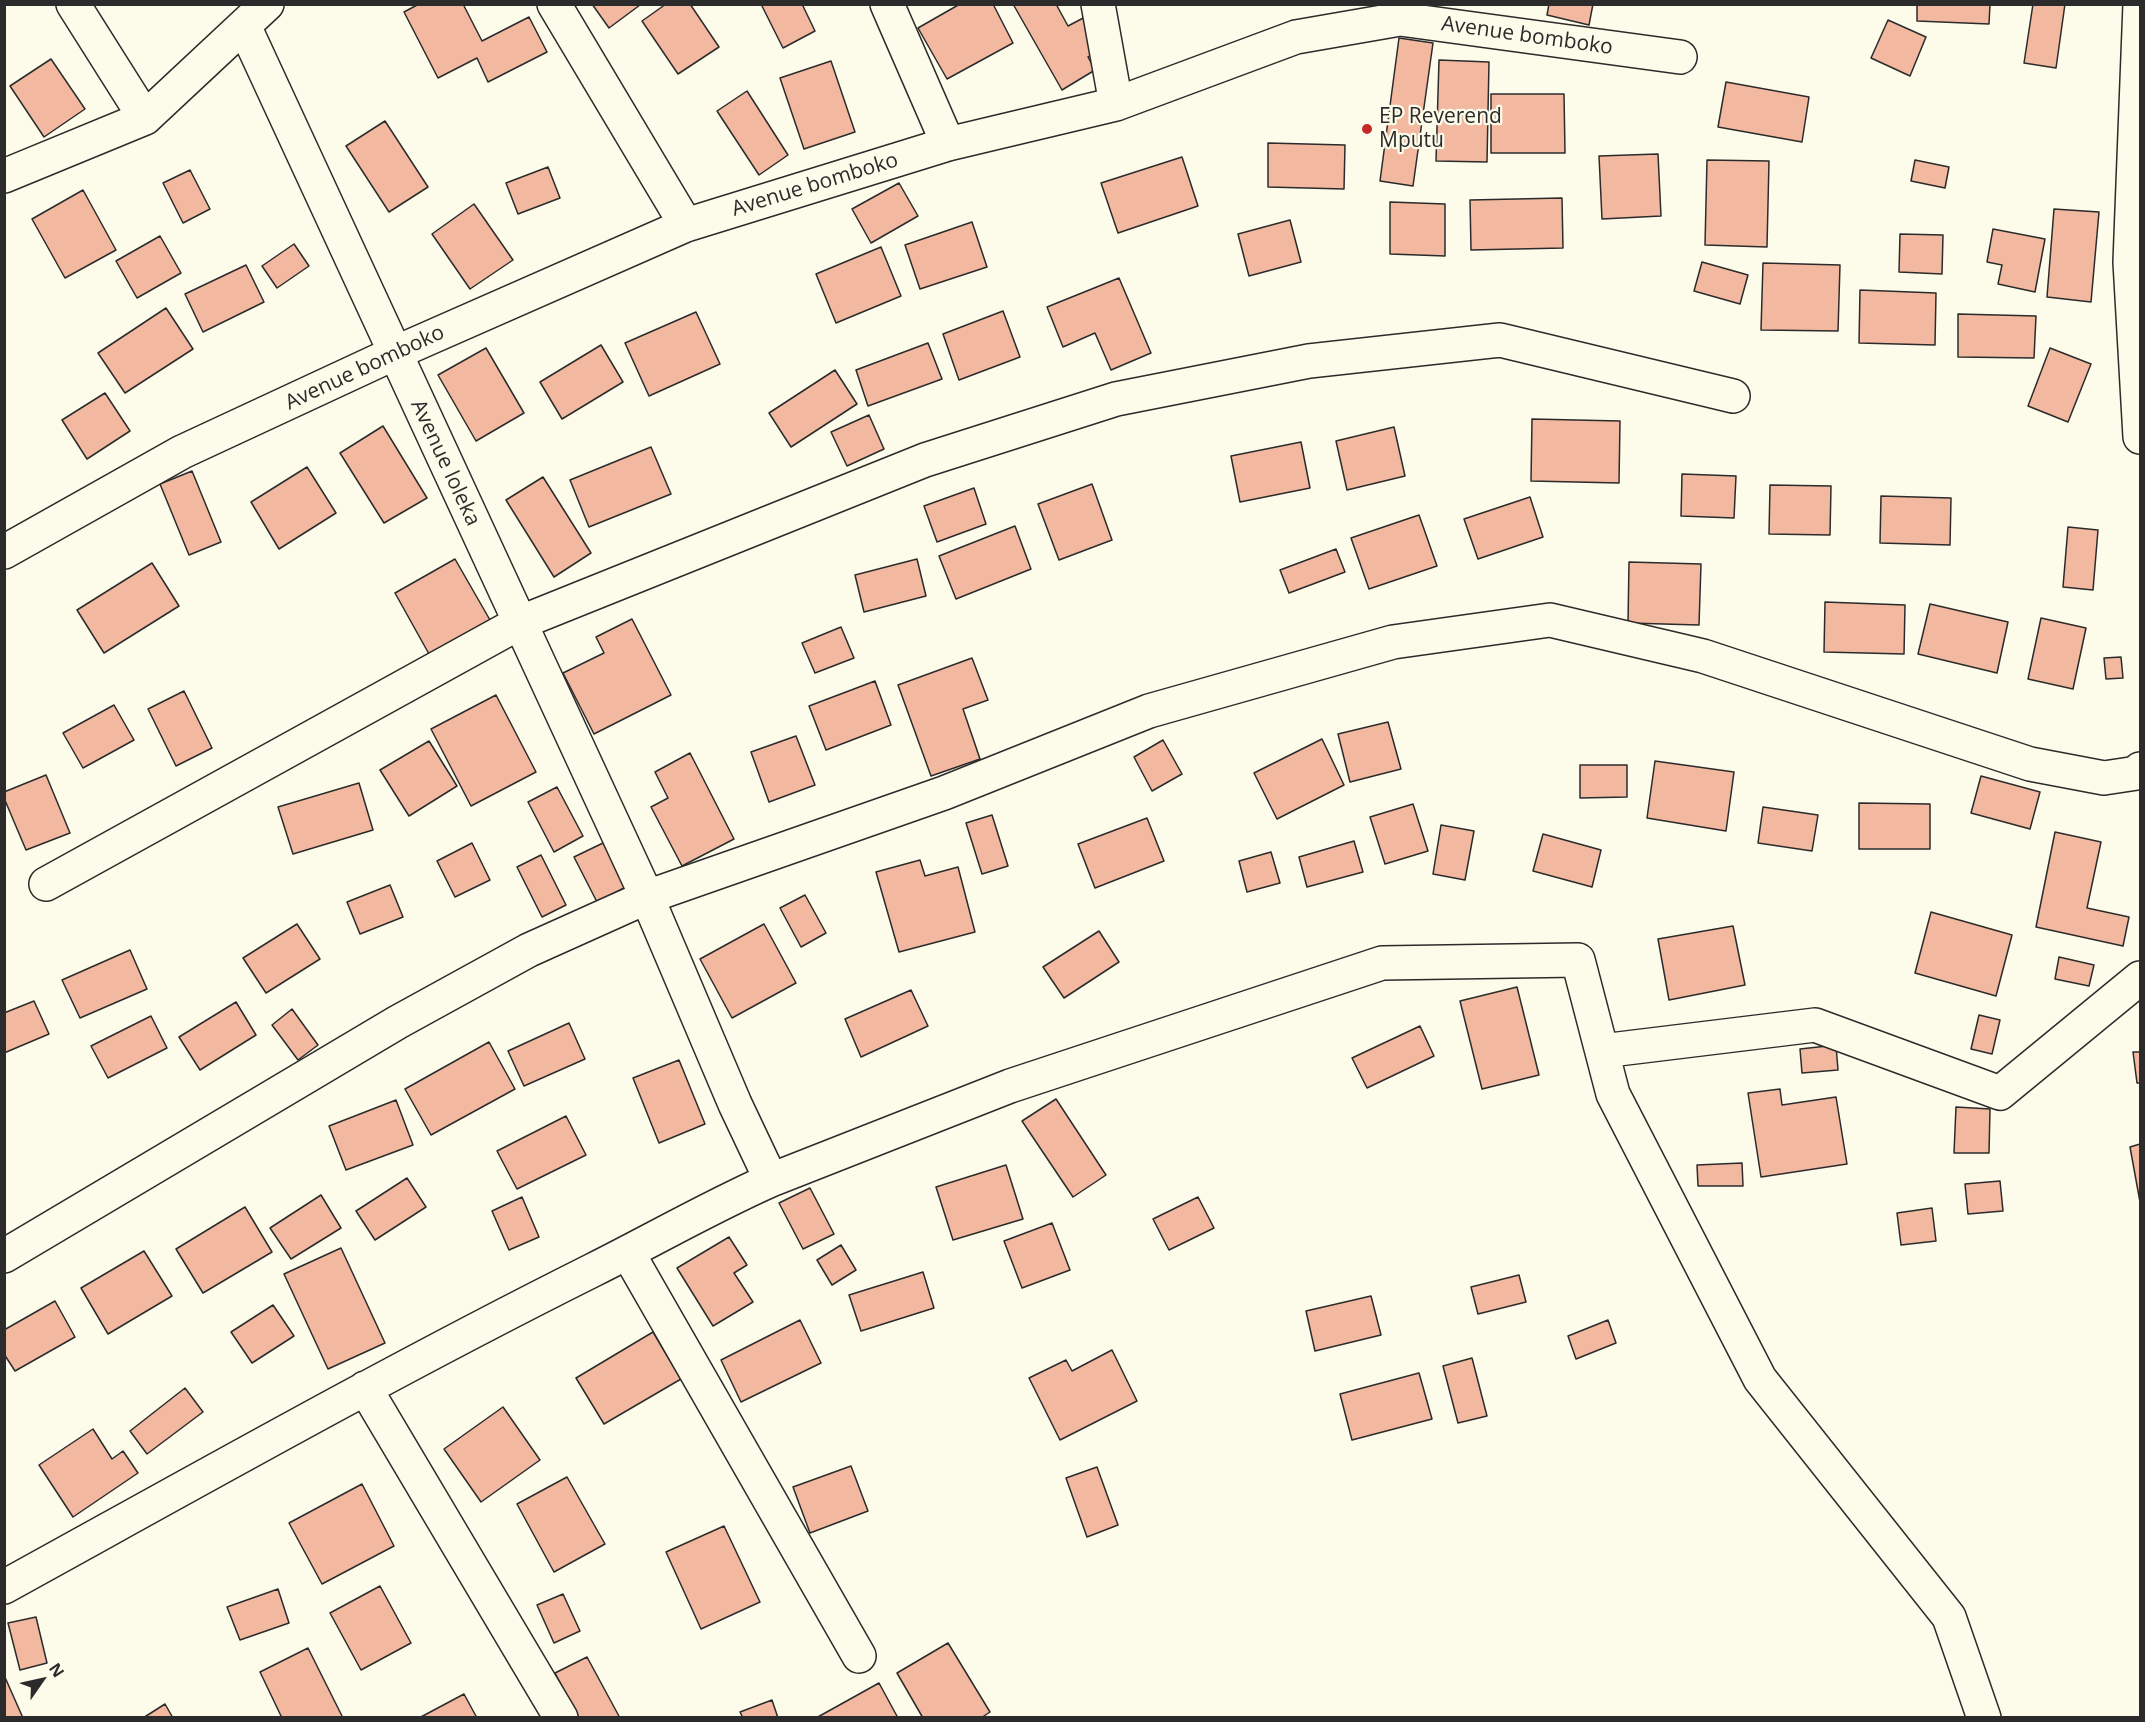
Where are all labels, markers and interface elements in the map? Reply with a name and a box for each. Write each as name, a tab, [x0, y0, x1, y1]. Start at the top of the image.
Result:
street label: Avenue bomboko	[1440, 12, 1614, 60]
place label: EP Reverend Mputu	[1379, 104, 1502, 154]
marker: EP Reverend Mputu	[1360, 122, 1374, 136]
street label: Avenue bomboko	[729, 148, 901, 222]
street label: Avenue bomboko	[281, 320, 449, 416]
street label: Avenue loleka	[405, 396, 485, 530]
north arrow	[12, 1650, 72, 1710]
text: N	[44, 1658, 70, 1681]

